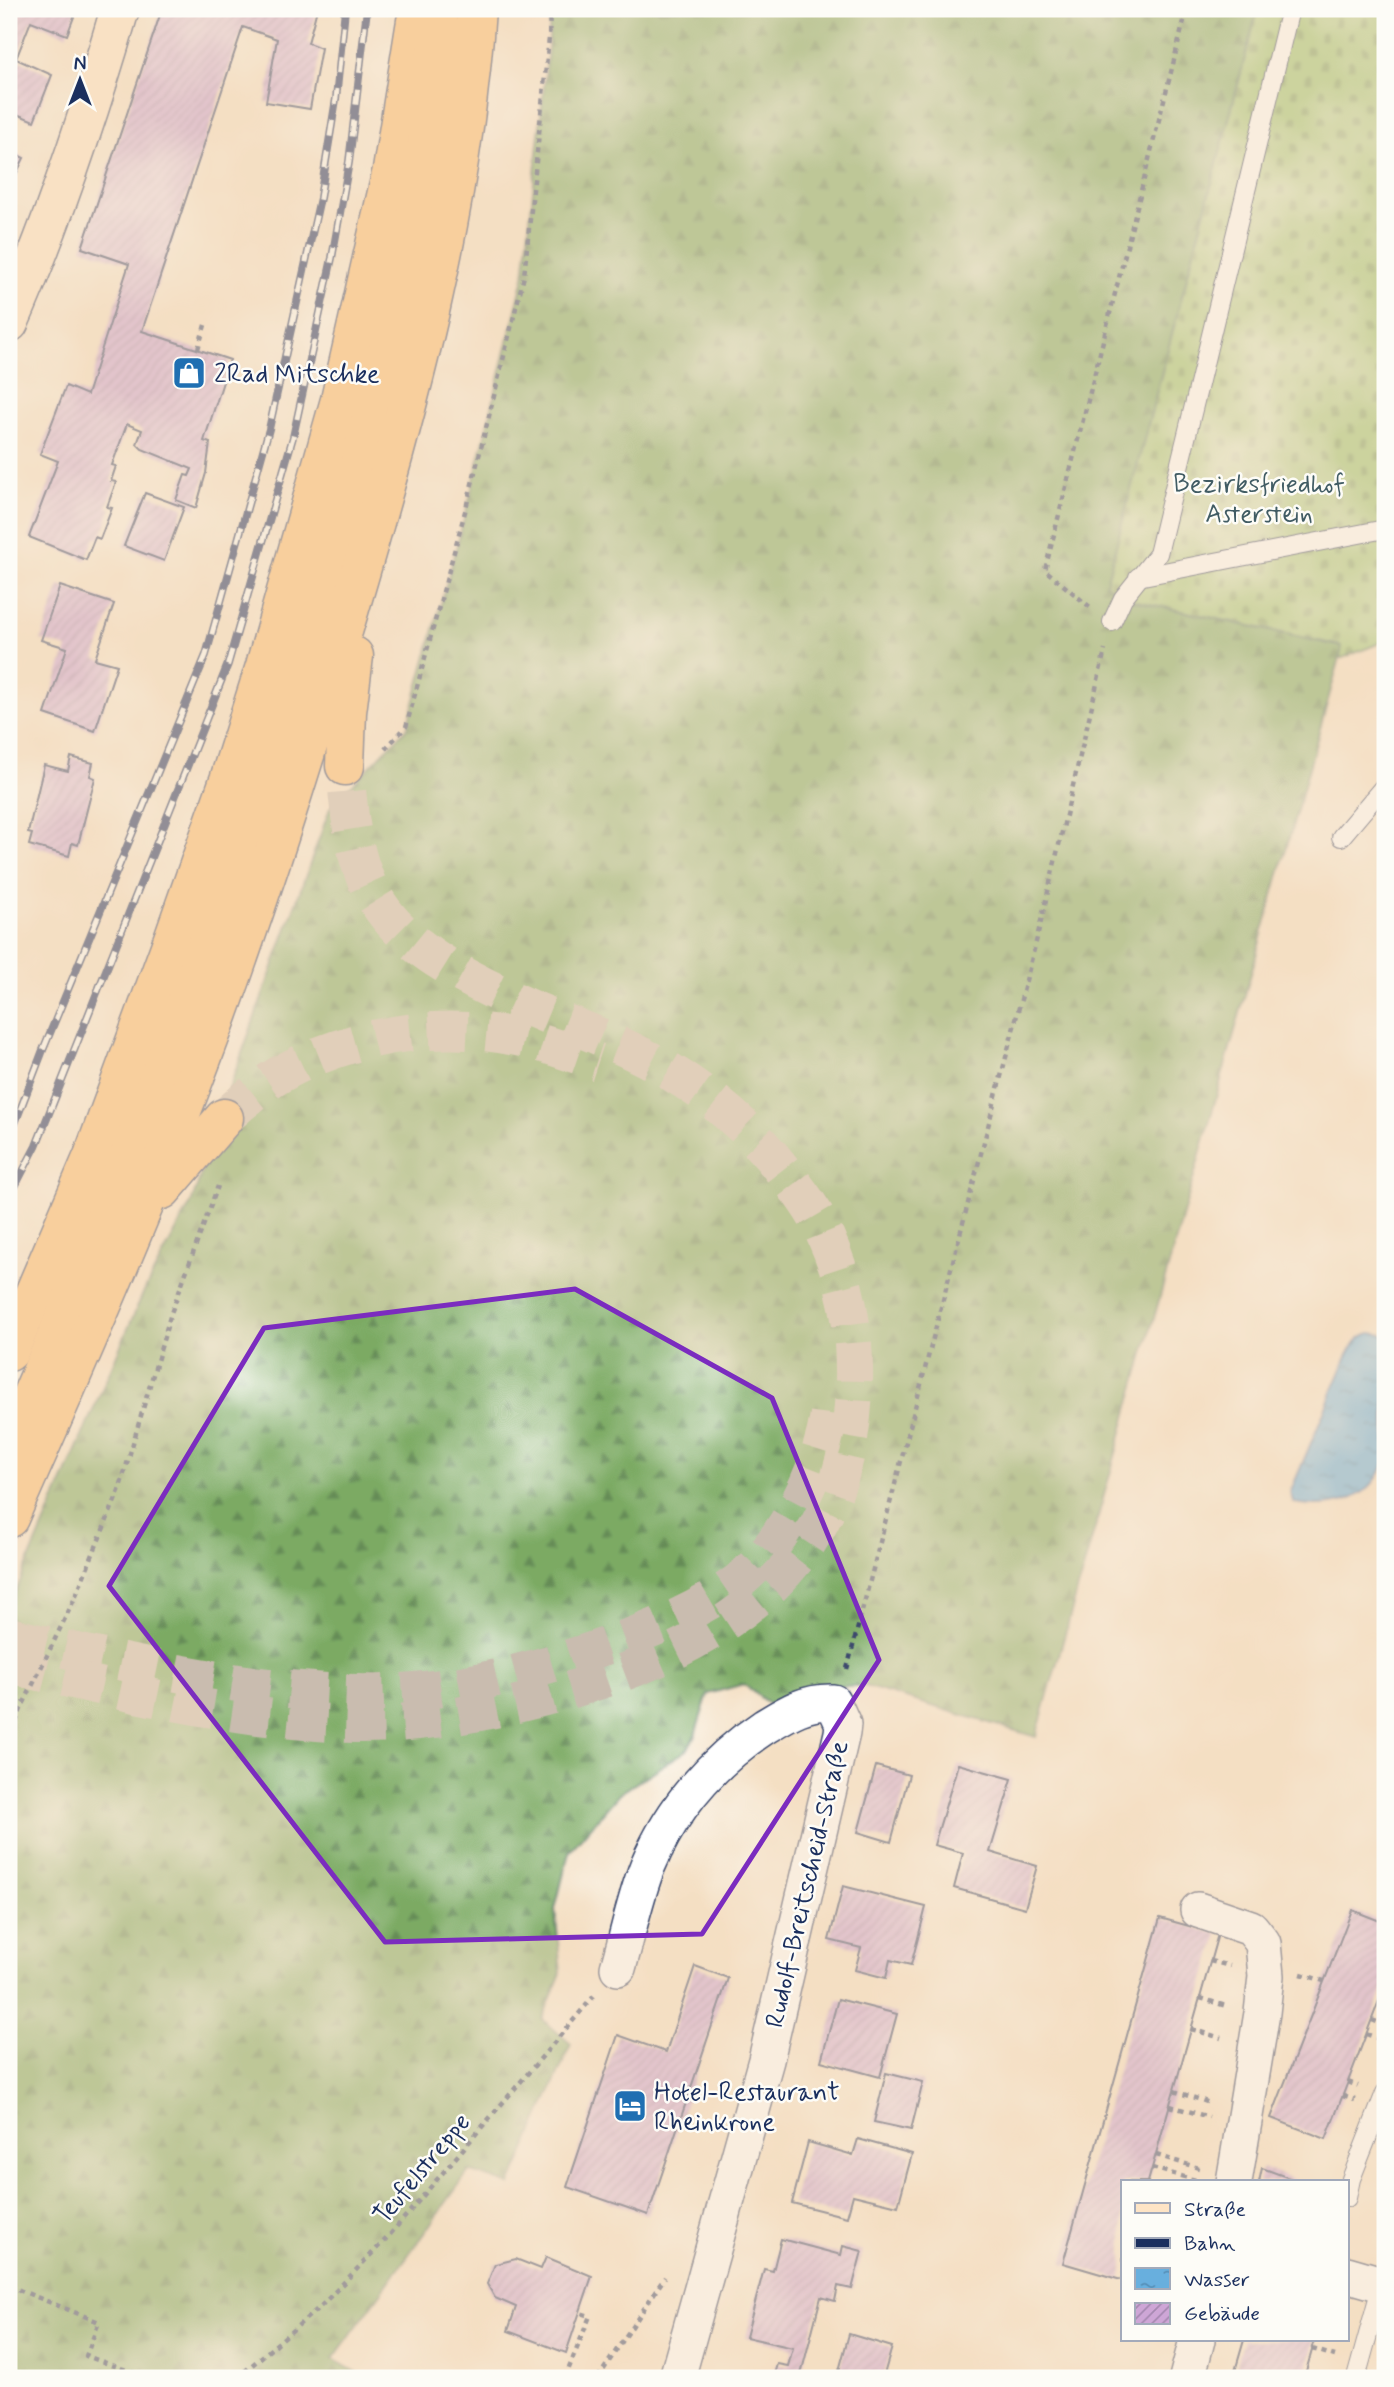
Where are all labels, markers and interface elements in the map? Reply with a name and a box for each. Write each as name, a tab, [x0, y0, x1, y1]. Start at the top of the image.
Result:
north arrow	[46, 46, 116, 116]
text: N	[74, 52, 86, 77]
shop icon: 2Rad Mitschke	[170, 354, 208, 392]
place label: 2Rad Mitschke	[214, 358, 380, 392]
park label: Bezirksfriedhof Asterstein	[1173, 468, 1345, 532]
street label: Rudolf-Breitscheid-Straße	[758, 1738, 858, 2031]
place label: Hotel-Restaurant Rheinkrone	[654, 2076, 839, 2140]
hotel icon: Hotel-Restaurant Rheinkrone	[611, 2087, 649, 2125]
street label: Teufelstreppe	[366, 2107, 479, 2232]
legend	[1121, 2180, 1348, 2342]
text: Straße	[1184, 2196, 1246, 2224]
text: Bahn	[1184, 2230, 1236, 2258]
text: Wasser	[1184, 2266, 1250, 2294]
text: Gebäude	[1184, 2300, 1260, 2328]

